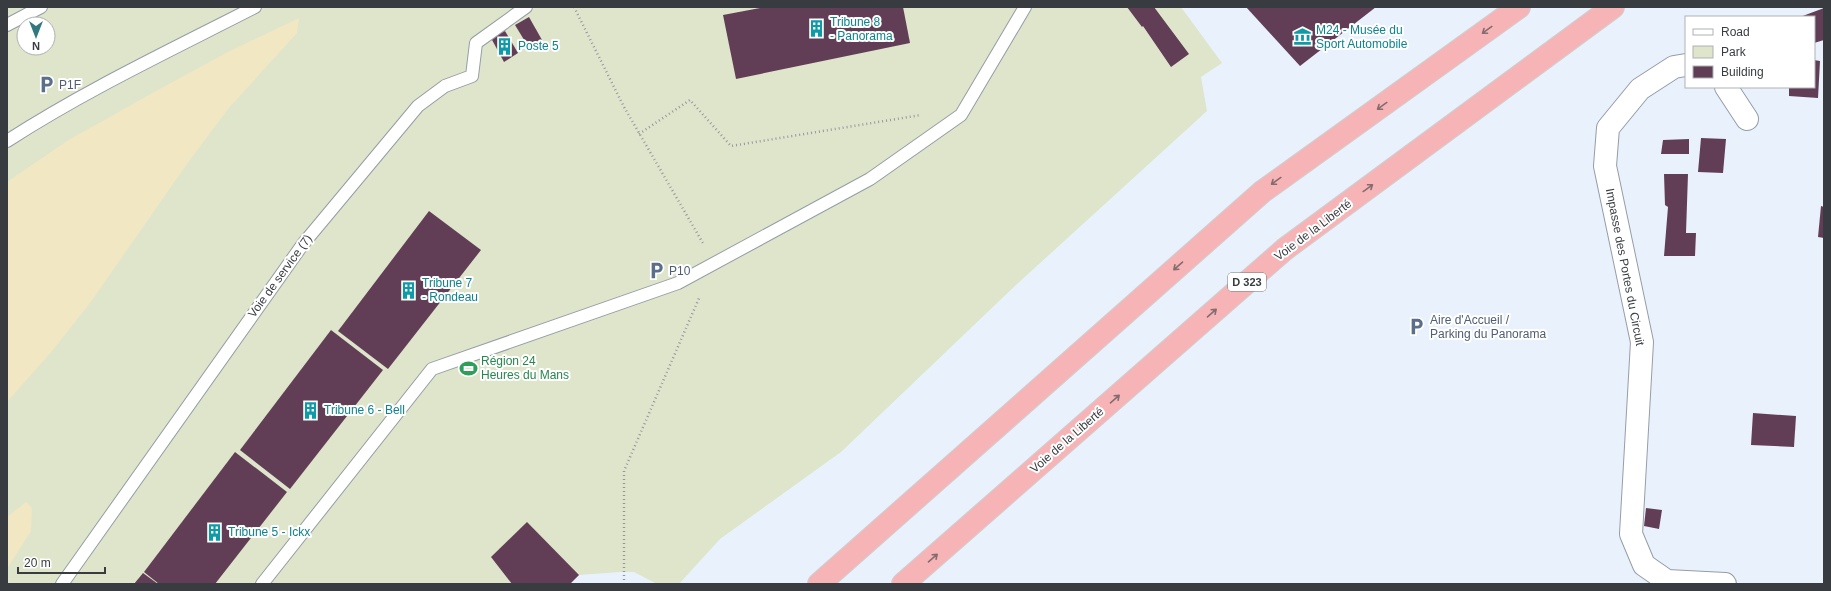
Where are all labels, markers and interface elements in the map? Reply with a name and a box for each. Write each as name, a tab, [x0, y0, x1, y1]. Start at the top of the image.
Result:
place label: Tribune 8 - Panorama	[830, 15, 893, 43]
north arrow	[16, 16, 56, 56]
legend	[1685, 16, 1815, 88]
building icon: Tribune 8 - Panorama	[807, 19, 827, 39]
place label: M24 - Musée du Sport Automobile	[1316, 23, 1408, 51]
text: Road	[1721, 25, 1750, 39]
one-way arrow	[1482, 26, 1493, 34]
museum icon: M24 - Musée du Sport Automobile	[1293, 27, 1313, 47]
building icon: Poste 5	[495, 36, 515, 56]
place label: Poste 5	[518, 39, 559, 53]
text: N	[32, 40, 40, 52]
text: Park	[1721, 45, 1747, 59]
text: Building	[1721, 65, 1764, 79]
parking icon: P1F	[36, 75, 56, 95]
place label: P1F	[59, 78, 81, 92]
one-way arrow	[1376, 102, 1387, 110]
one-way arrow	[1271, 177, 1282, 186]
one-way arrow	[1362, 184, 1373, 192]
street label: Impasse des Portes du Circuit	[1603, 187, 1647, 348]
street label: Voie de la Liberté	[1272, 196, 1354, 263]
street label: Voie de service (7)	[245, 232, 315, 320]
parking icon: P10	[646, 261, 666, 281]
one-way arrow	[1173, 261, 1183, 270]
place label: P10	[669, 264, 691, 278]
road number: D 323	[1228, 273, 1266, 291]
place label: Tribune 7 - Rondeau	[422, 276, 478, 304]
building icon: Tribune 7 - Rondeau	[399, 280, 419, 300]
one-way arrow	[1207, 309, 1217, 318]
place label: Aire d'Accueil / Parking du Panorama	[1430, 313, 1546, 341]
parking icon: Aire d'Accueil / Parking du Panorama	[1407, 317, 1427, 337]
place label: Région 24 Heures du Mans	[481, 354, 569, 382]
sports icon: Région 24 Heures du Mans	[458, 358, 478, 378]
one-way arrow	[1109, 394, 1120, 403]
building icon: Tribune 6 - Bell	[301, 400, 321, 420]
place label: Tribune 6 - Bell	[324, 403, 405, 417]
street label: Voie de la Liberté	[1027, 404, 1107, 476]
building icon: Tribune 5 - Ickx	[205, 522, 225, 542]
place label: Tribune 5 - Ickx	[228, 525, 310, 539]
scale bar	[18, 549, 105, 575]
one-way arrow	[927, 554, 938, 563]
text: 20 m	[24, 556, 51, 570]

